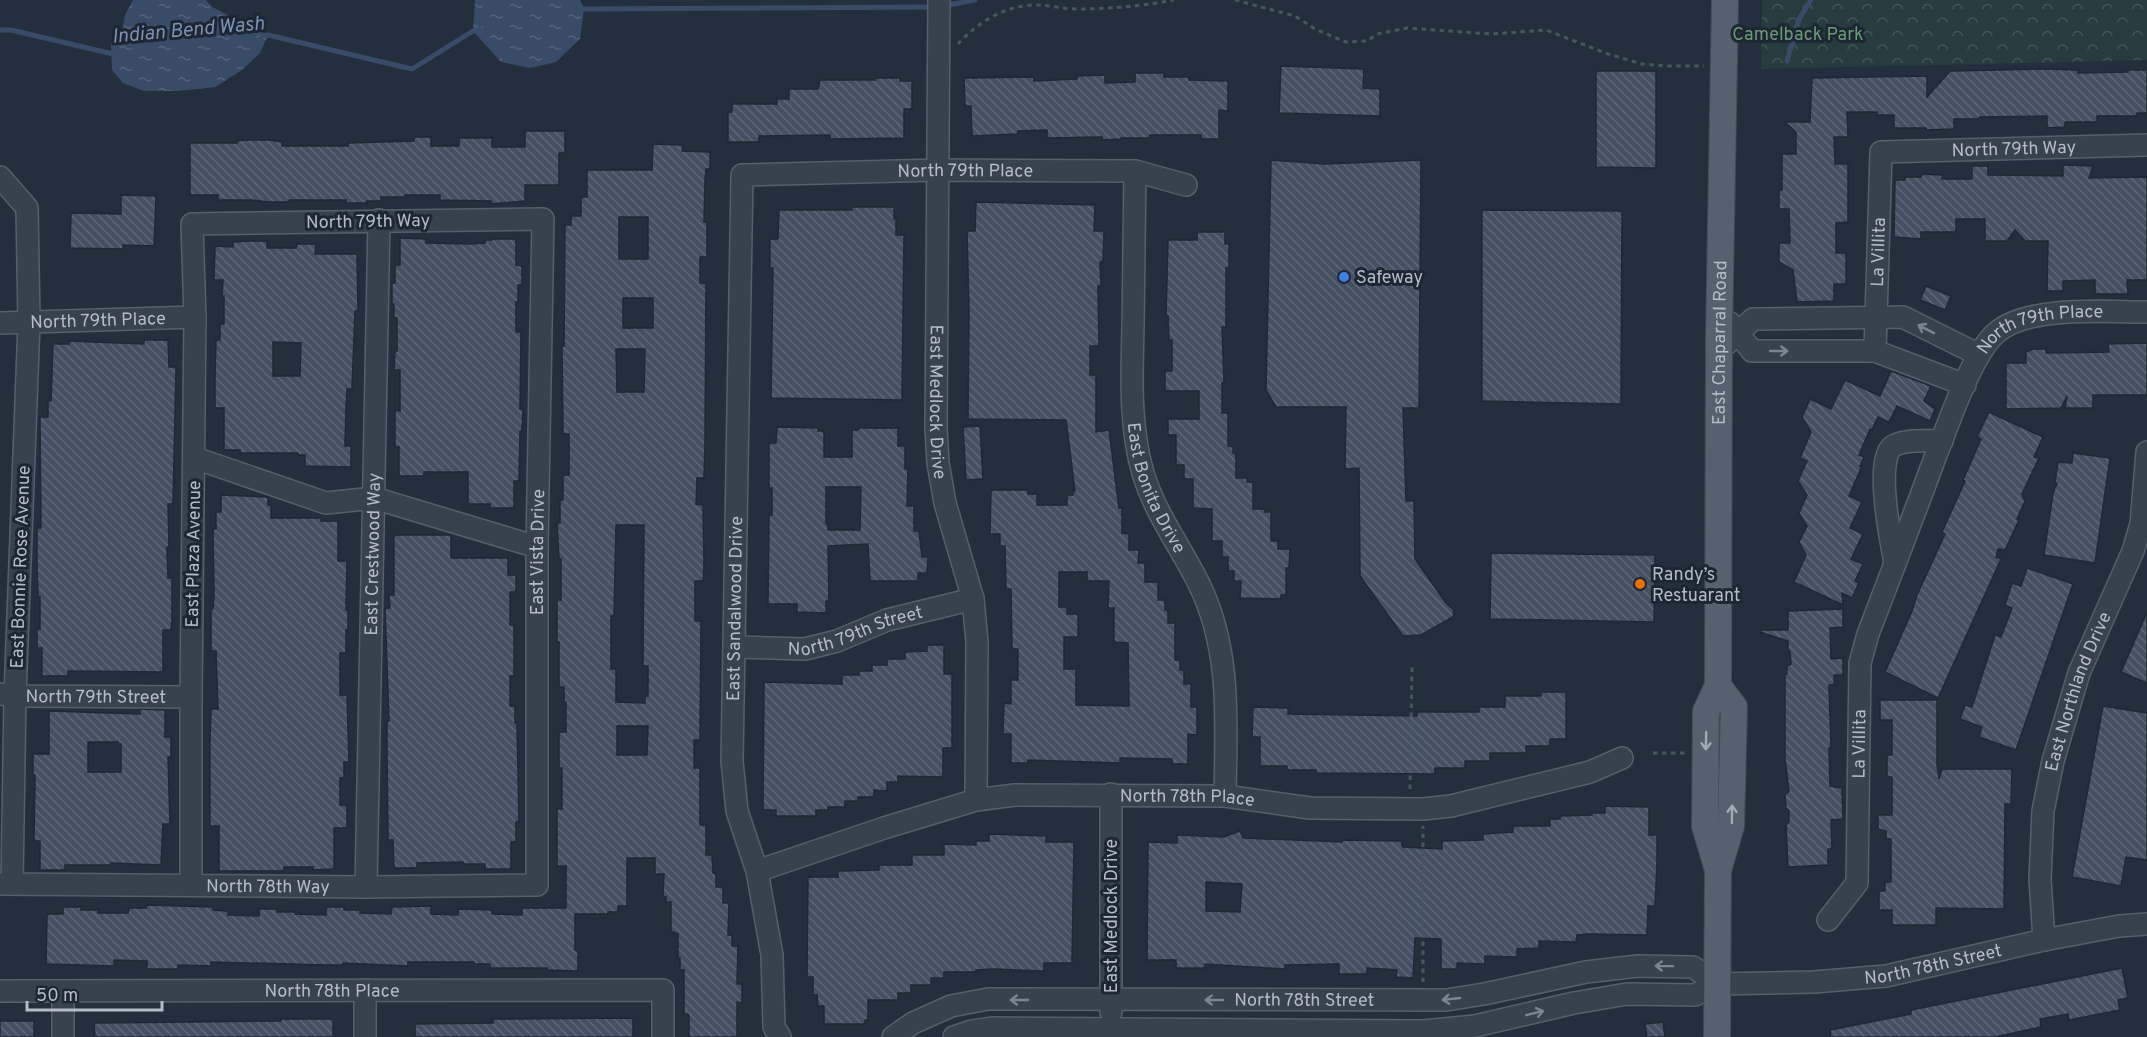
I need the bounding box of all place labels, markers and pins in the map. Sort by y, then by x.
place label: Safeway [1356,267,1423,290]
marker: Safeway [1337,270,1351,284]
place label: Randy’s Restuarant [1652,564,1741,608]
marker: Randy’s Restuarant [1633,577,1647,591]

